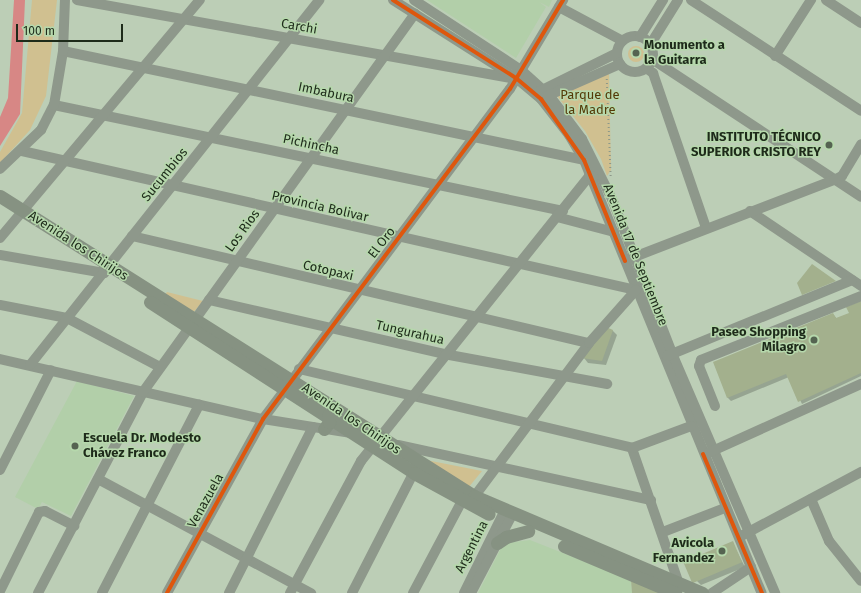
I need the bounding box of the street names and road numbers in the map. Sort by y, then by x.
street label: Carchi [280,16,318,38]
street label: Imbabura [297,79,355,107]
street label: Pichincha [281,131,341,159]
street label: Sucumbios [139,145,191,205]
street label: Avenida 17 de Septiembre [599,182,671,328]
street label: Provincia Bolivar [270,188,370,226]
street label: Los Rios [222,207,264,255]
street label: Avenida los Chirijos [25,208,131,284]
street label: El Oro [365,224,399,262]
street label: Cotopaxi [301,258,355,284]
street label: Tungurahua [374,318,446,348]
street label: Avenida los Chirijos [299,380,403,458]
street label: Venazuela [185,471,227,531]
street label: Argentina [452,518,492,576]

